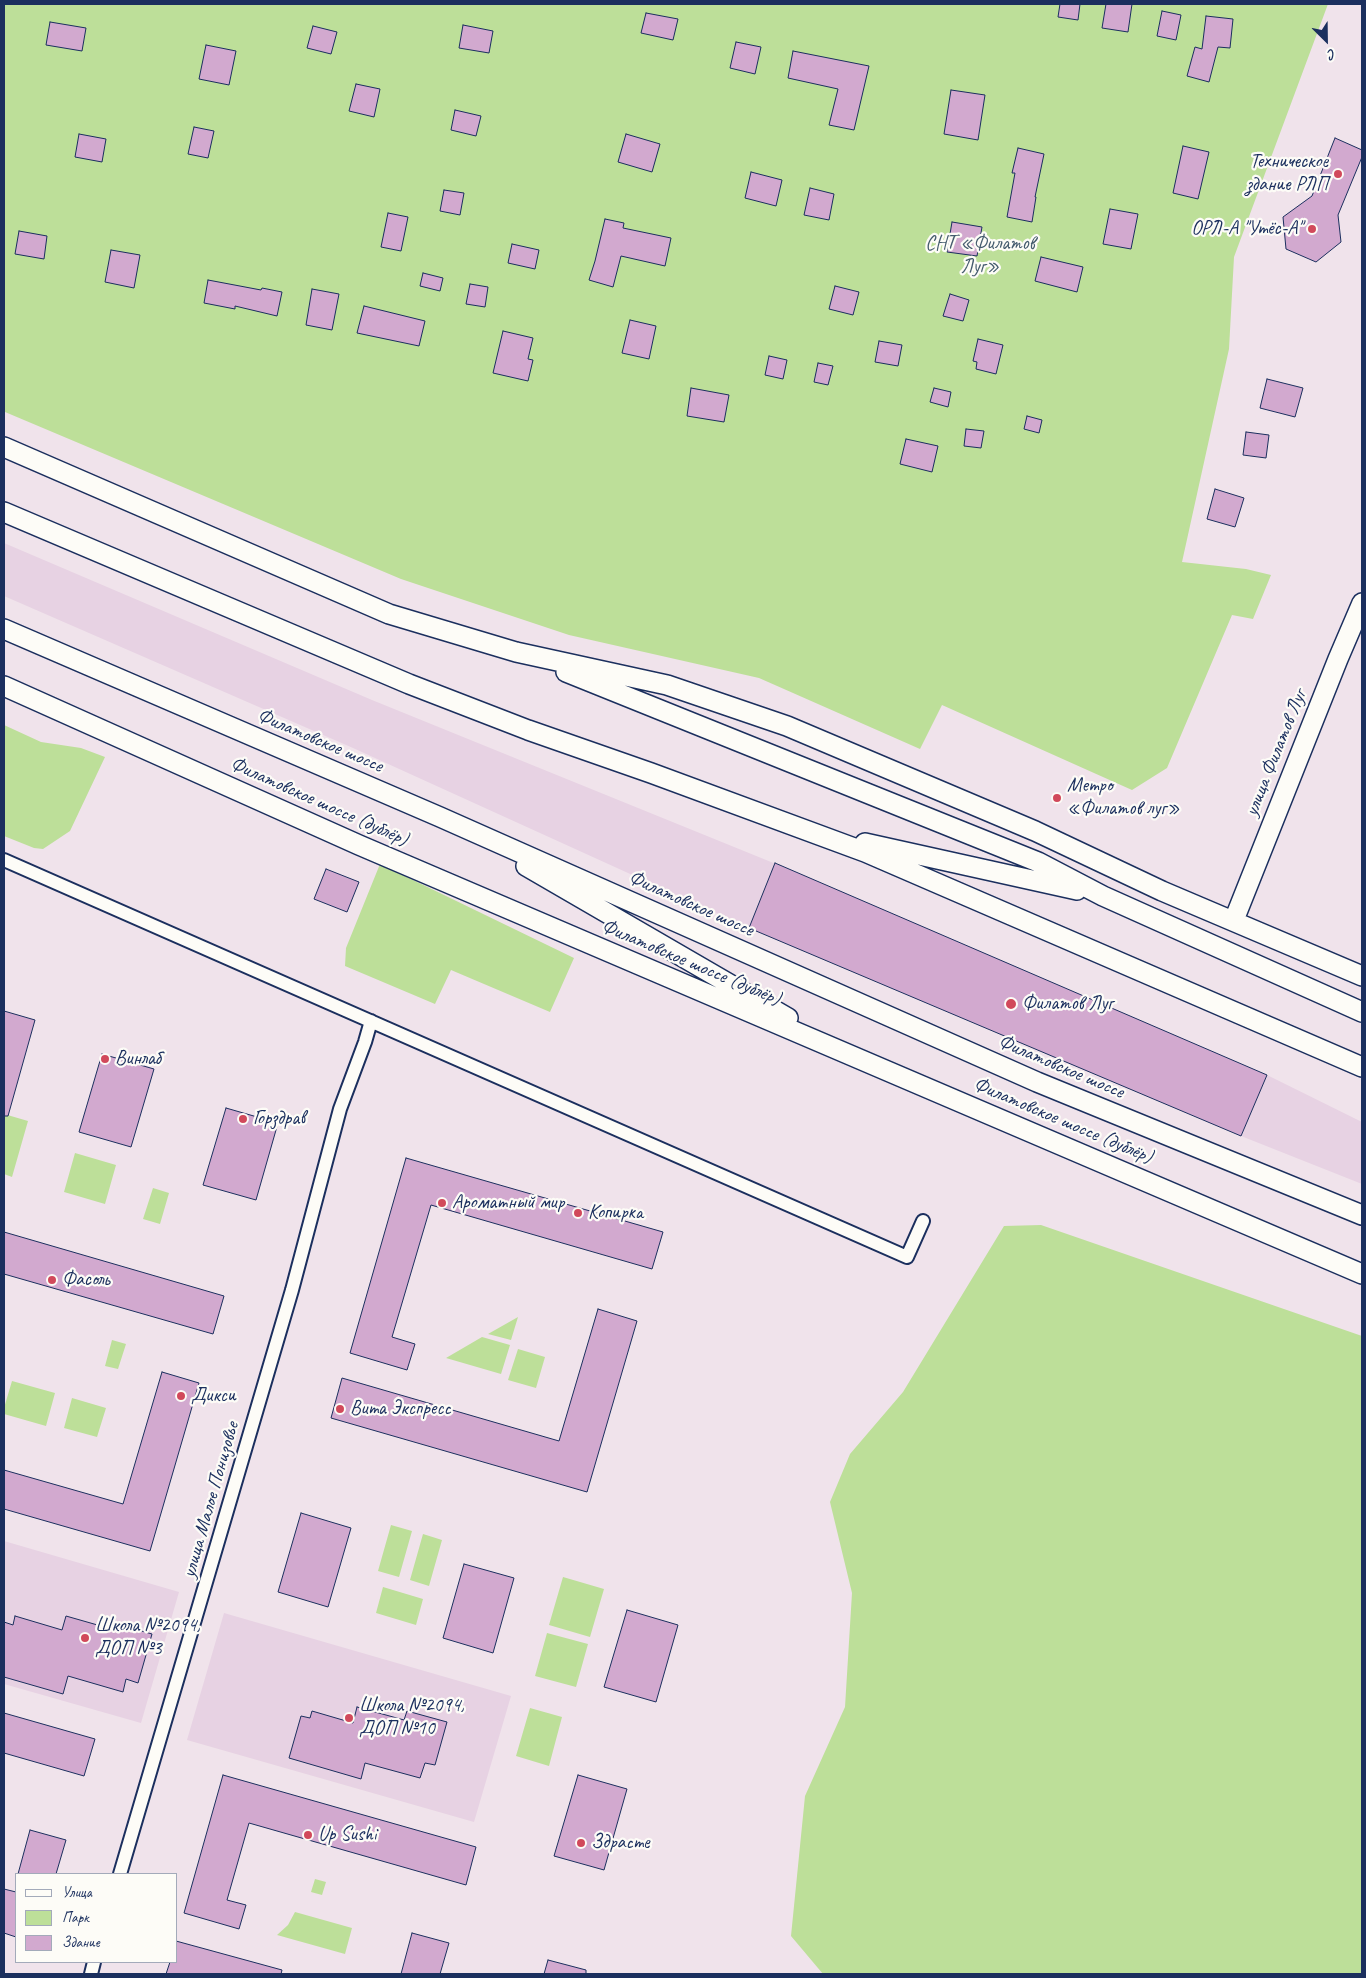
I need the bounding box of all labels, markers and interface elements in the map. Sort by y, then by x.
north arrow [1301,15,1351,65]
text: С [1326,45,1339,63]
place label: Техническое здание РЛП [1246,150,1328,197]
marker: Техническое здание РЛП [1332,168,1344,180]
place label: ОРЛ-А "Утёс-А" [1191,217,1302,241]
marker: ОРЛ-А "Утёс-А" [1306,223,1318,235]
park label: СНТ «Филатов Луг» [925,232,1035,279]
street label: улица Филатов Луг [1240,686,1312,820]
street label: Филатовское шоссе [254,704,386,778]
street label: Филатовское шоссе (дублёр) [226,752,412,852]
place label: Метро «Филатов луг» [1067,774,1180,821]
marker: Метро «Филатов луг» [1051,792,1063,804]
street label: Филатовское шоссе [625,866,757,942]
street label: Филатовское шоссе (дублёр) [598,914,784,1012]
place label: Филатов Луг [1022,992,1113,1016]
marker: Филатов Луг [1004,997,1018,1011]
street label: Филатовское шоссе [995,1030,1127,1104]
place label: Винлаб [115,1047,161,1071]
marker: Винлаб [99,1053,111,1065]
street label: Филатовское шоссе (дублёр) [970,1072,1156,1170]
place label: Горздрав [253,1107,305,1131]
marker: Горздрав [237,1113,249,1125]
place label: Ароматный мир [452,1191,564,1215]
marker: Ароматный мир [436,1197,448,1209]
place label: Копирка [588,1201,643,1225]
marker: Копирка [572,1207,584,1219]
place label: Фасоль [62,1268,110,1292]
marker: Фасоль [46,1274,58,1286]
place label: Дикси [191,1384,236,1408]
marker: Дикси [175,1390,187,1402]
place label: Вита Экспресс [350,1397,451,1421]
marker: Вита Экспресс [334,1403,346,1415]
street label: улица Малое Понизовье [177,1419,245,1581]
place label: Школа №2094, ДОП №3 [95,1614,200,1661]
marker: Школа №2094, ДОП №3 [79,1632,91,1644]
place label: Школа №2094, ДОП №10 [359,1694,464,1741]
marker: Школа №2094, ДОП №10 [343,1712,355,1724]
place label: Up Sushi [318,1823,377,1847]
marker: Up Sushi [302,1829,314,1841]
place label: Здрасте [591,1831,649,1855]
marker: Здрасте [575,1837,587,1849]
legend [15,1873,178,1963]
text: Улица [62,1883,92,1902]
text: Парк [62,1908,89,1927]
text: Здание [62,1933,100,1952]

